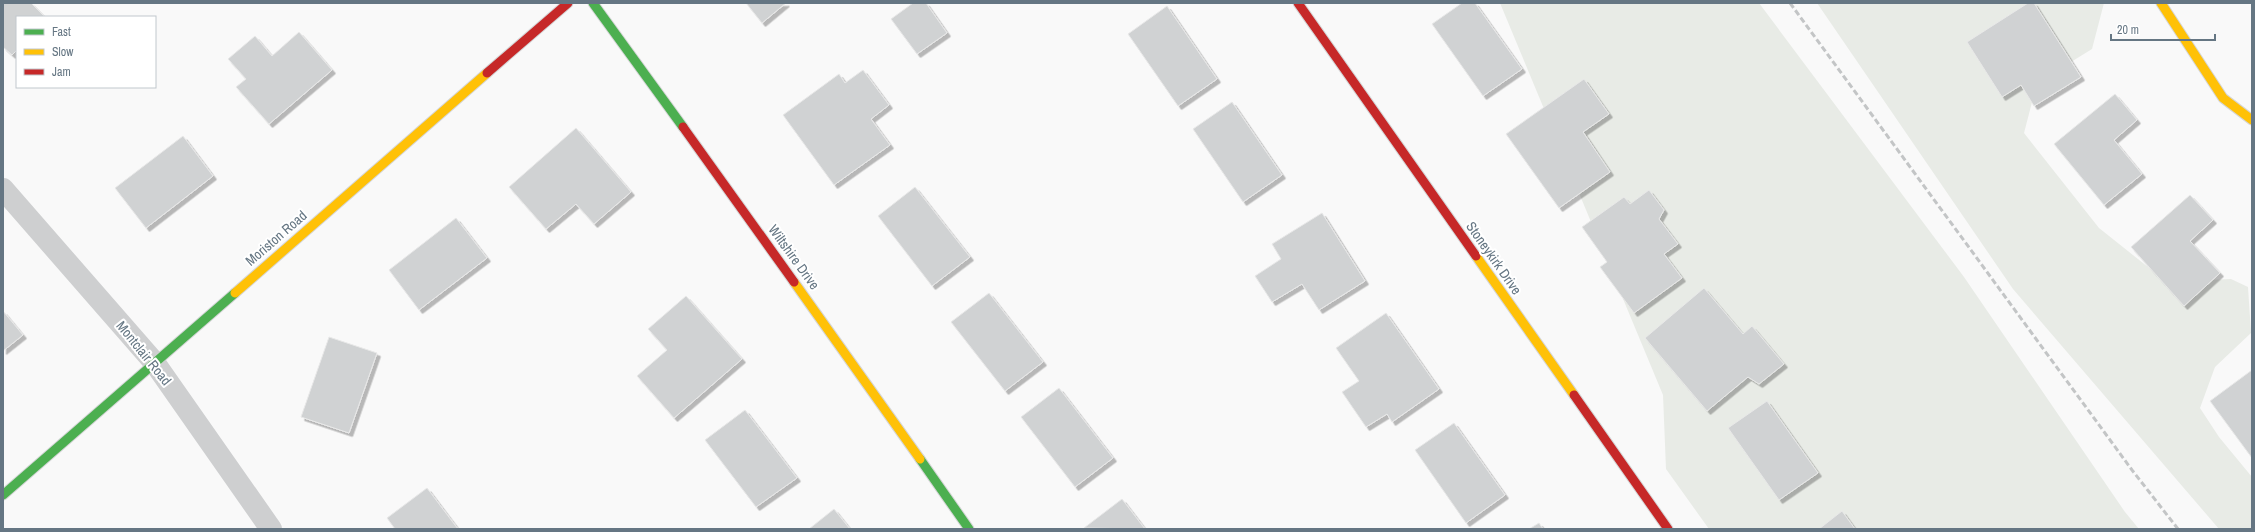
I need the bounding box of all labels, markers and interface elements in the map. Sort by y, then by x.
legend [16,16,156,88]
scale bar [2111,16,2215,42]
text: 20 m [2117,22,2139,38]
text: Fast [52,24,71,40]
text: Slow [52,44,74,60]
text: Jam [52,64,71,80]
street label: Moriston Road [242,207,310,269]
street label: Stoneykirk Drive [1462,218,1526,298]
street label: Wiltshire Drive [764,221,824,293]
street label: Montclair Road [113,317,175,389]

